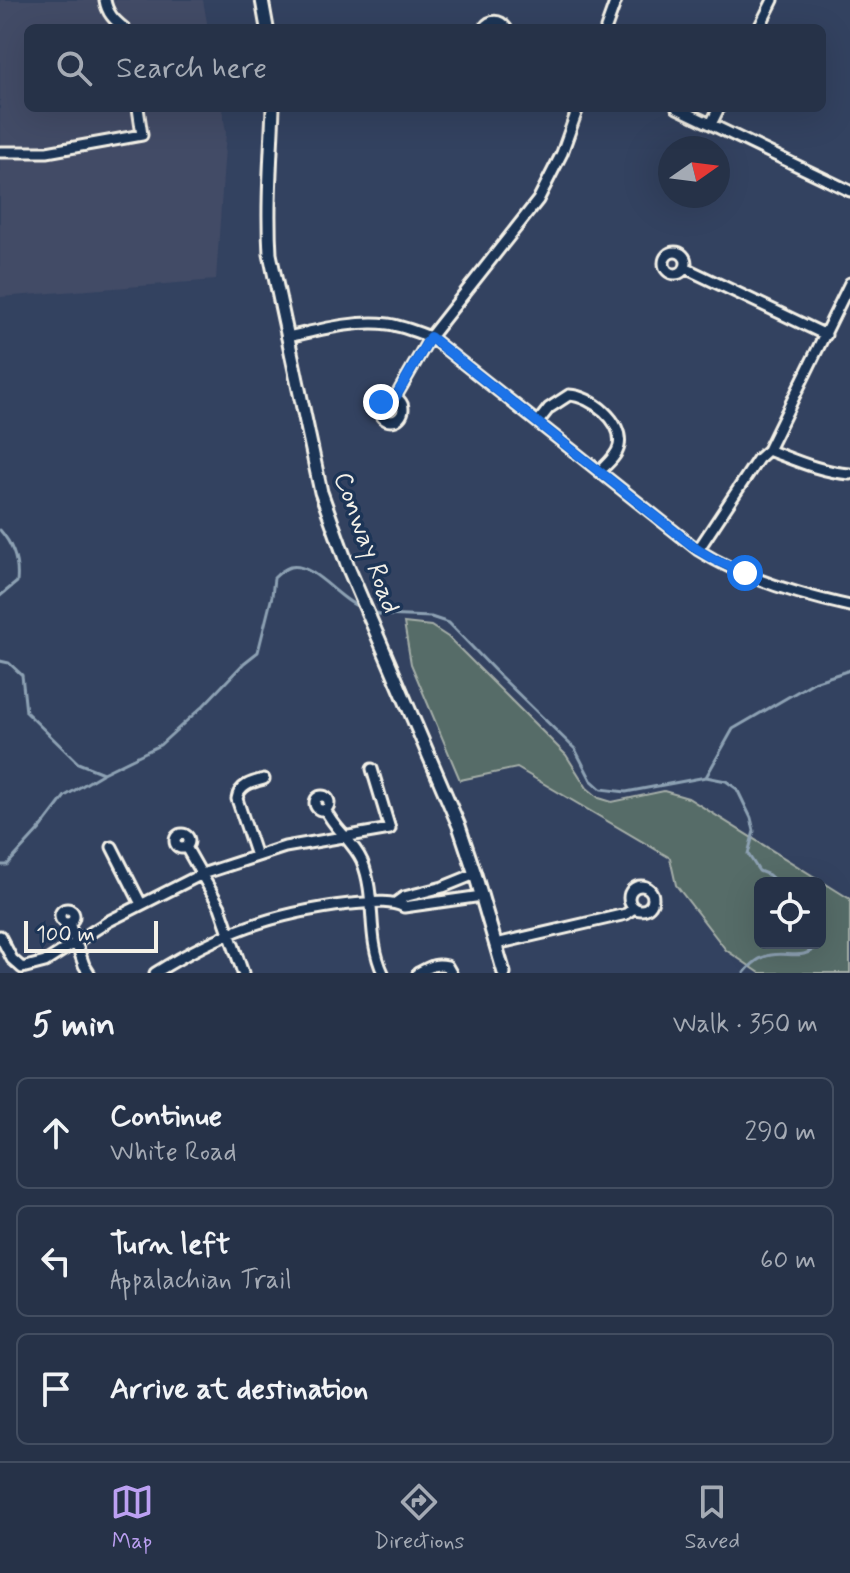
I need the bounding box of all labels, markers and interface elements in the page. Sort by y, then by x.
search box [24,24,826,112]
icon: search [52,46,96,90]
text: Search here [116,49,267,88]
north arrow [658,136,730,208]
route end [363,384,399,420]
street label: Conway Road [325,468,407,618]
route start [727,555,763,591]
map controls [754,877,826,949]
button: locate [754,877,826,949]
scale bar [24,917,158,953]
text: 100 m [36,921,95,949]
text: 5 min [32,1003,115,1048]
text: Walk · 350 m [673,1008,818,1042]
text: Continue [110,1097,222,1136]
icon: ahead [34,1111,78,1155]
text: 290 m [744,1116,816,1150]
text: White Road [110,1136,236,1170]
text: Turn left [110,1225,230,1264]
icon: left [34,1239,78,1283]
text: 60 m [760,1244,816,1278]
text: Appalachian Trail [110,1264,292,1298]
icon: arrive [34,1367,78,1411]
text: Arrive at destination [110,1370,368,1409]
tab: Map [110,1480,154,1556]
tab: Directions [374,1480,464,1556]
tab: Saved [684,1480,740,1556]

